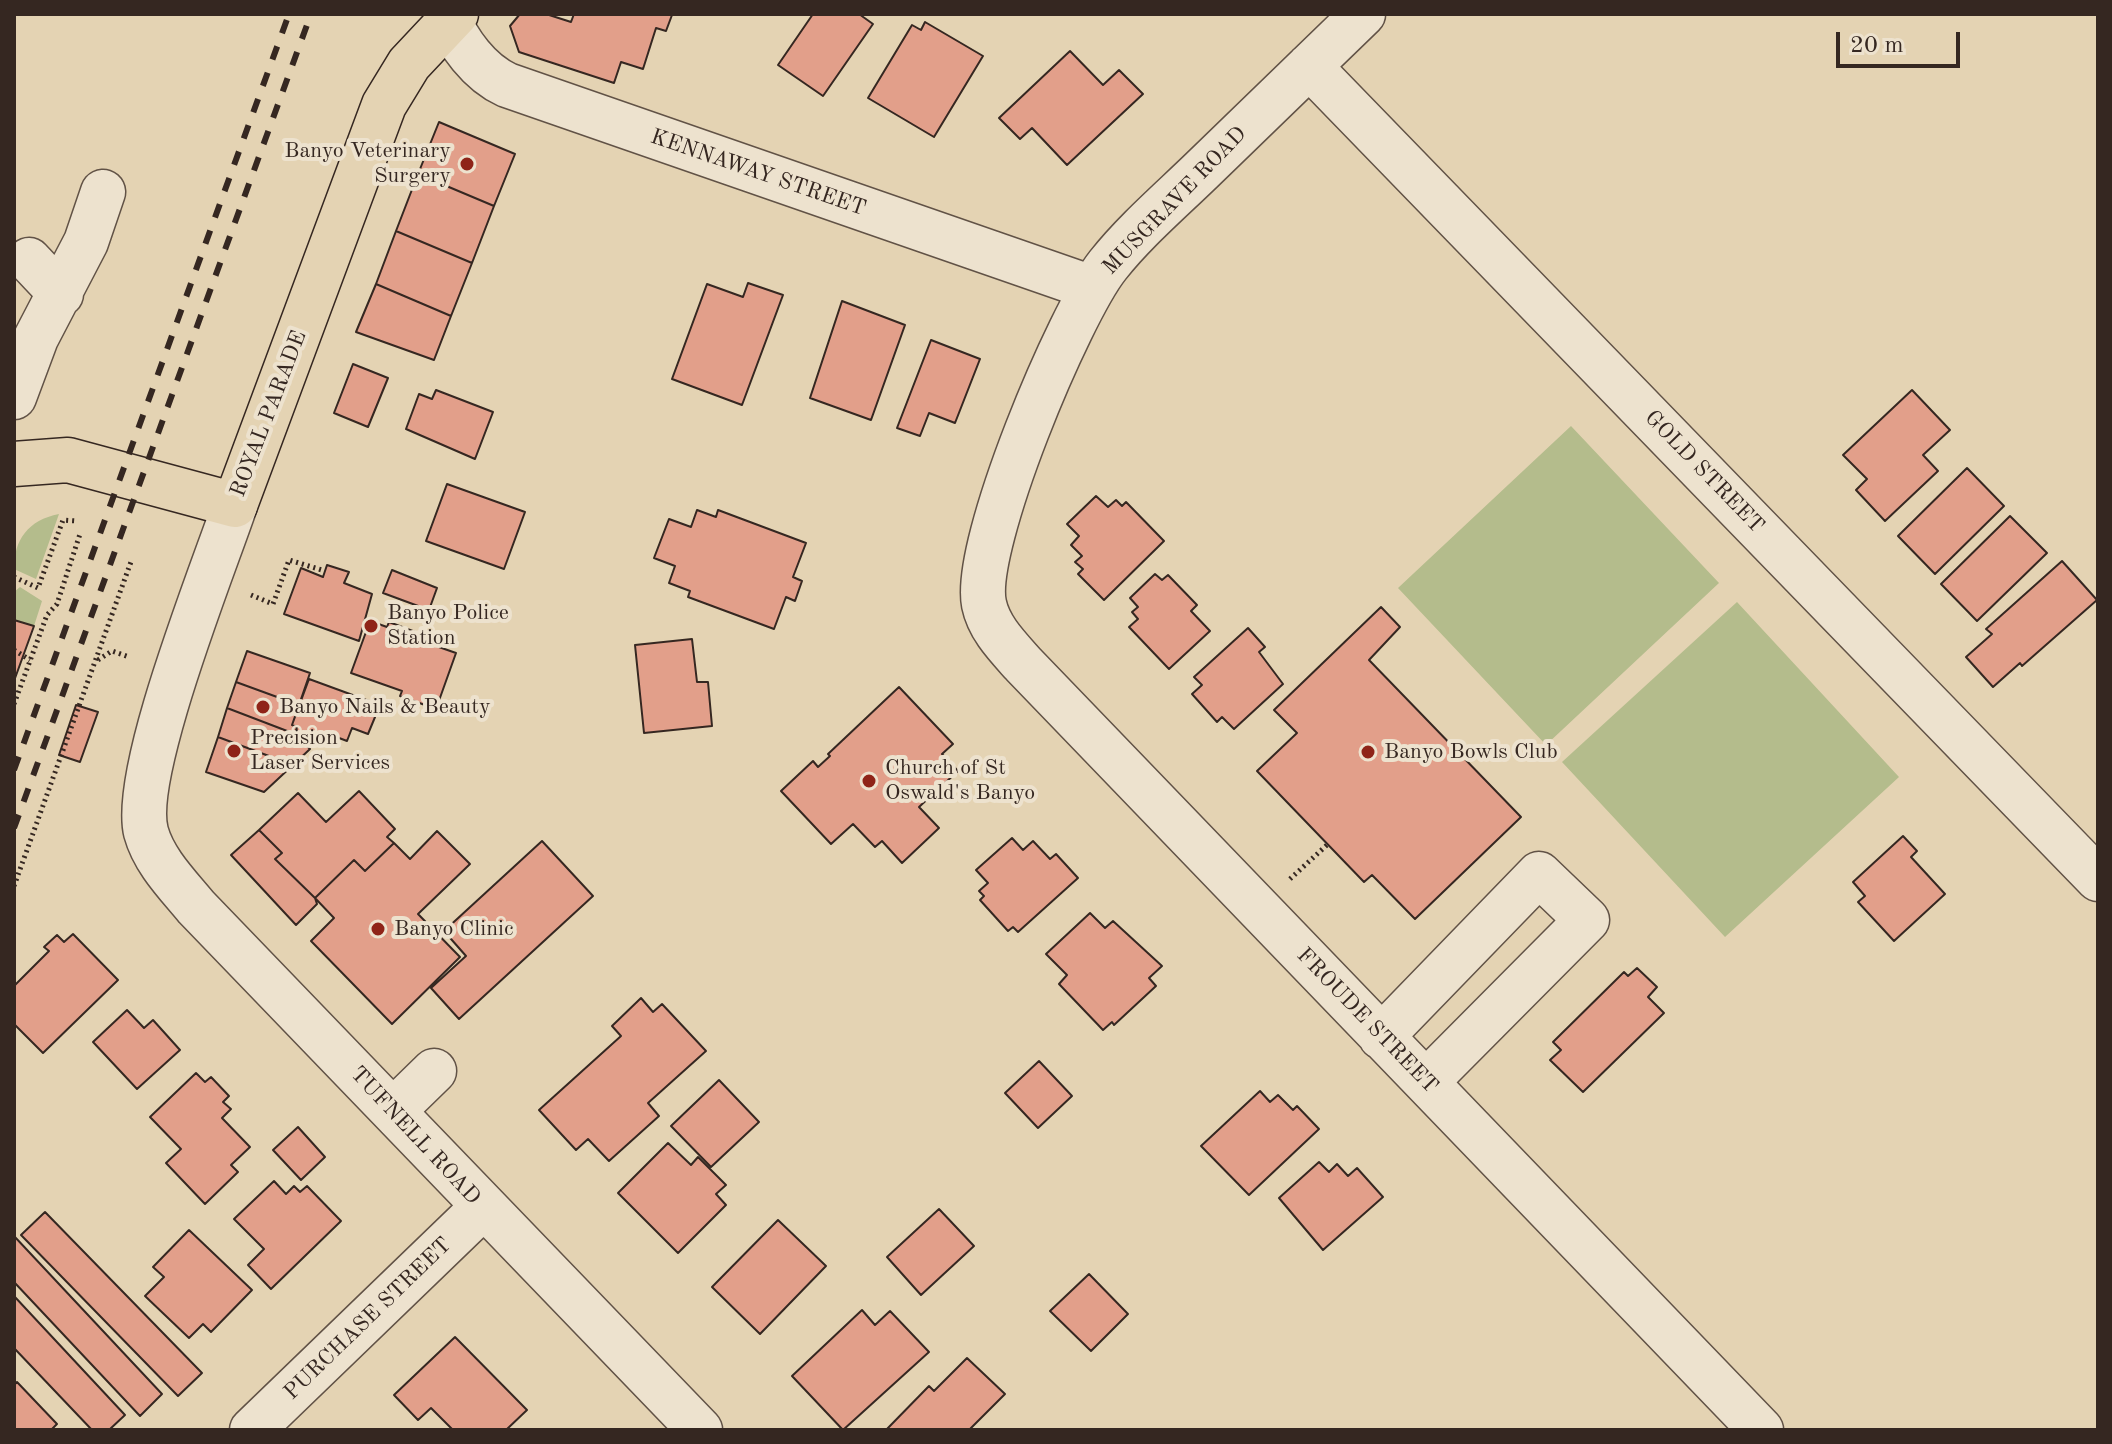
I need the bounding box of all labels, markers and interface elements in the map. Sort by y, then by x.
scale bar [1840,16,1964,66]
text: 20 m [1850,34,1904,58]
street label: MUSGRAVE ROAD [1097,121,1253,281]
street label: KENNAWAY STREET [647,124,869,222]
place label: Banyo Veterinary Surgery [284,138,451,190]
marker: Banyo Veterinary Surgery [458,155,476,173]
street label: ROYAL PARADE [225,327,313,501]
street label: GOLD STREET [1639,405,1769,539]
place label: Banyo Police Station [387,600,509,652]
marker: Banyo Police Station [362,617,380,635]
place label: Banyo Nails & Beauty [279,694,491,720]
marker: Banyo Nails & Beauty [254,698,272,716]
place label: Precision Laser Services [250,725,390,776]
place label: Banyo Bowls Club [1384,739,1558,765]
marker: Precision Laser Services [225,742,243,760]
marker: Banyo Bowls Club [1359,743,1377,761]
place label: Church of St Oswald's Banyo [885,755,1035,806]
marker: Church of St Oswald's Banyo [860,772,878,790]
place label: Banyo Clinic [394,916,514,942]
marker: Banyo Clinic [369,920,387,938]
street label: FROUDE STREET [1291,943,1443,1099]
street label: TUFNELL ROAD [344,1061,486,1211]
street label: PURCHASE STREET [279,1232,457,1406]

